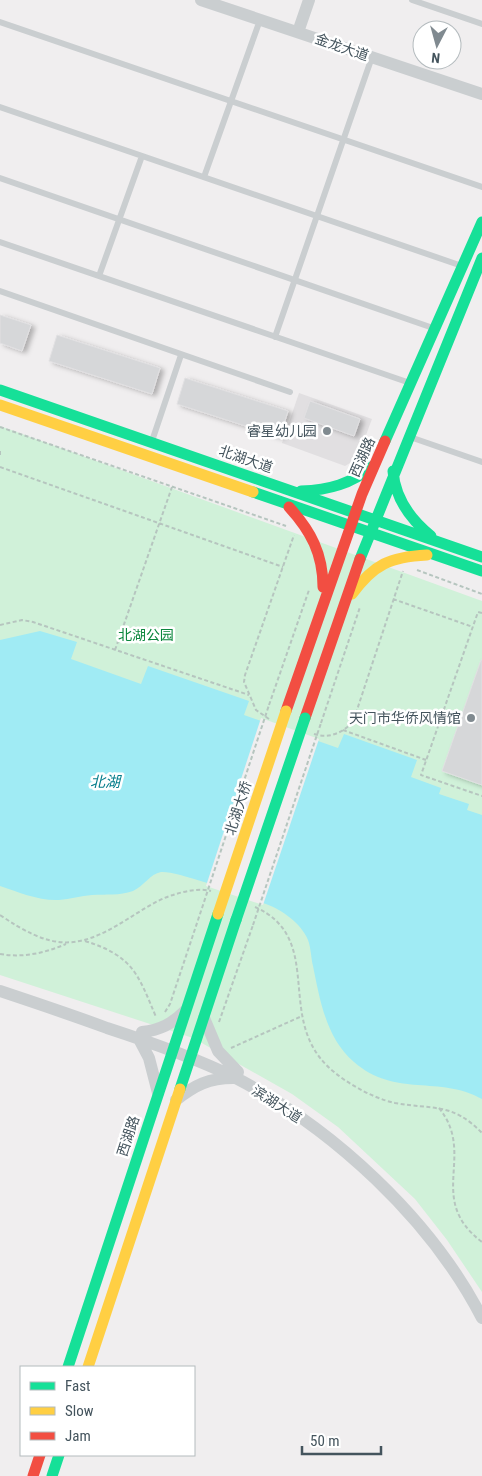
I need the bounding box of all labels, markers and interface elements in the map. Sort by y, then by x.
north arrow [412,20,462,70]
street label: 金龙大道 [313,30,371,64]
text: N [431,50,441,66]
place label: 睿星幼儿园 [247,423,317,439]
marker: 睿星幼儿园 [321,425,333,437]
street label: 西湖路 [346,435,378,479]
street label: 北湖大道 [217,442,275,476]
park label: 北湖公园 [118,627,174,643]
place label: 天门市华侨风情馆 [349,710,461,726]
marker: 天门市华侨风情馆 [465,712,477,724]
water label: 北湖 [90,773,122,791]
street label: 北湖大桥 [222,779,254,837]
street label: 滨湖大道 [249,1082,305,1126]
street label: 西湖路 [114,1114,142,1158]
legend [20,1366,195,1456]
text: Fast [65,1377,90,1395]
text: Slow [65,1402,94,1420]
scale bar [302,1424,381,1456]
text: Jam [65,1427,91,1445]
text: 50 m [310,1432,340,1450]

